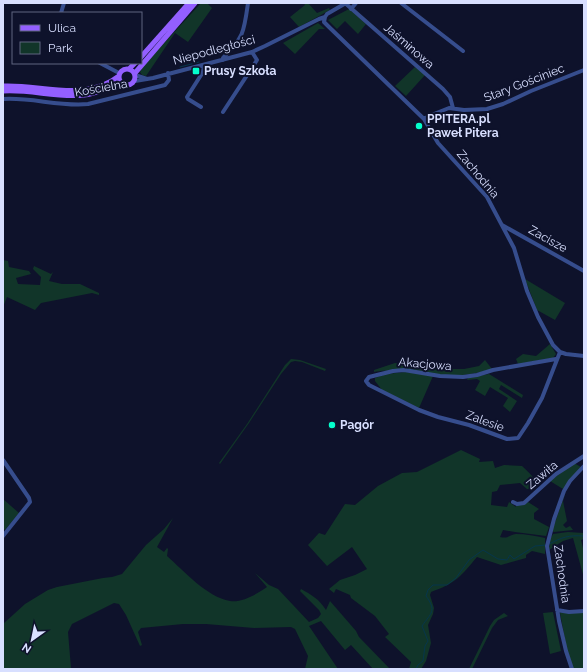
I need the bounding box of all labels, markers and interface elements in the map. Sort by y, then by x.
legend [12,12,142,64]
street label: Jaśminowa [381,20,437,72]
text: Ulica [48,21,76,35]
street label: Niepodległości [171,32,257,68]
text: Park [48,41,73,55]
street label: Stary Gościniec [482,61,567,105]
place label: Prusy Szkoła [204,64,276,78]
marker: Prusy Szkoła [191,66,201,76]
street label: Kościelna [74,76,128,100]
place label: PPITERA.pl Paweł Pitera [427,112,499,140]
marker: PPITERA.pl Paweł Pitera [414,121,424,131]
street label: Zachodnia [454,147,502,201]
street label: Zacisze [526,223,570,255]
street label: Akacjowa [398,355,452,373]
street label: Zalesie [464,408,506,434]
place label: Pagór [340,418,374,432]
marker: Pagór [327,420,337,430]
street label: Zawiła [524,458,560,492]
street label: Zachodnia [551,544,573,604]
north arrow [12,620,52,660]
text: N [20,640,34,656]

